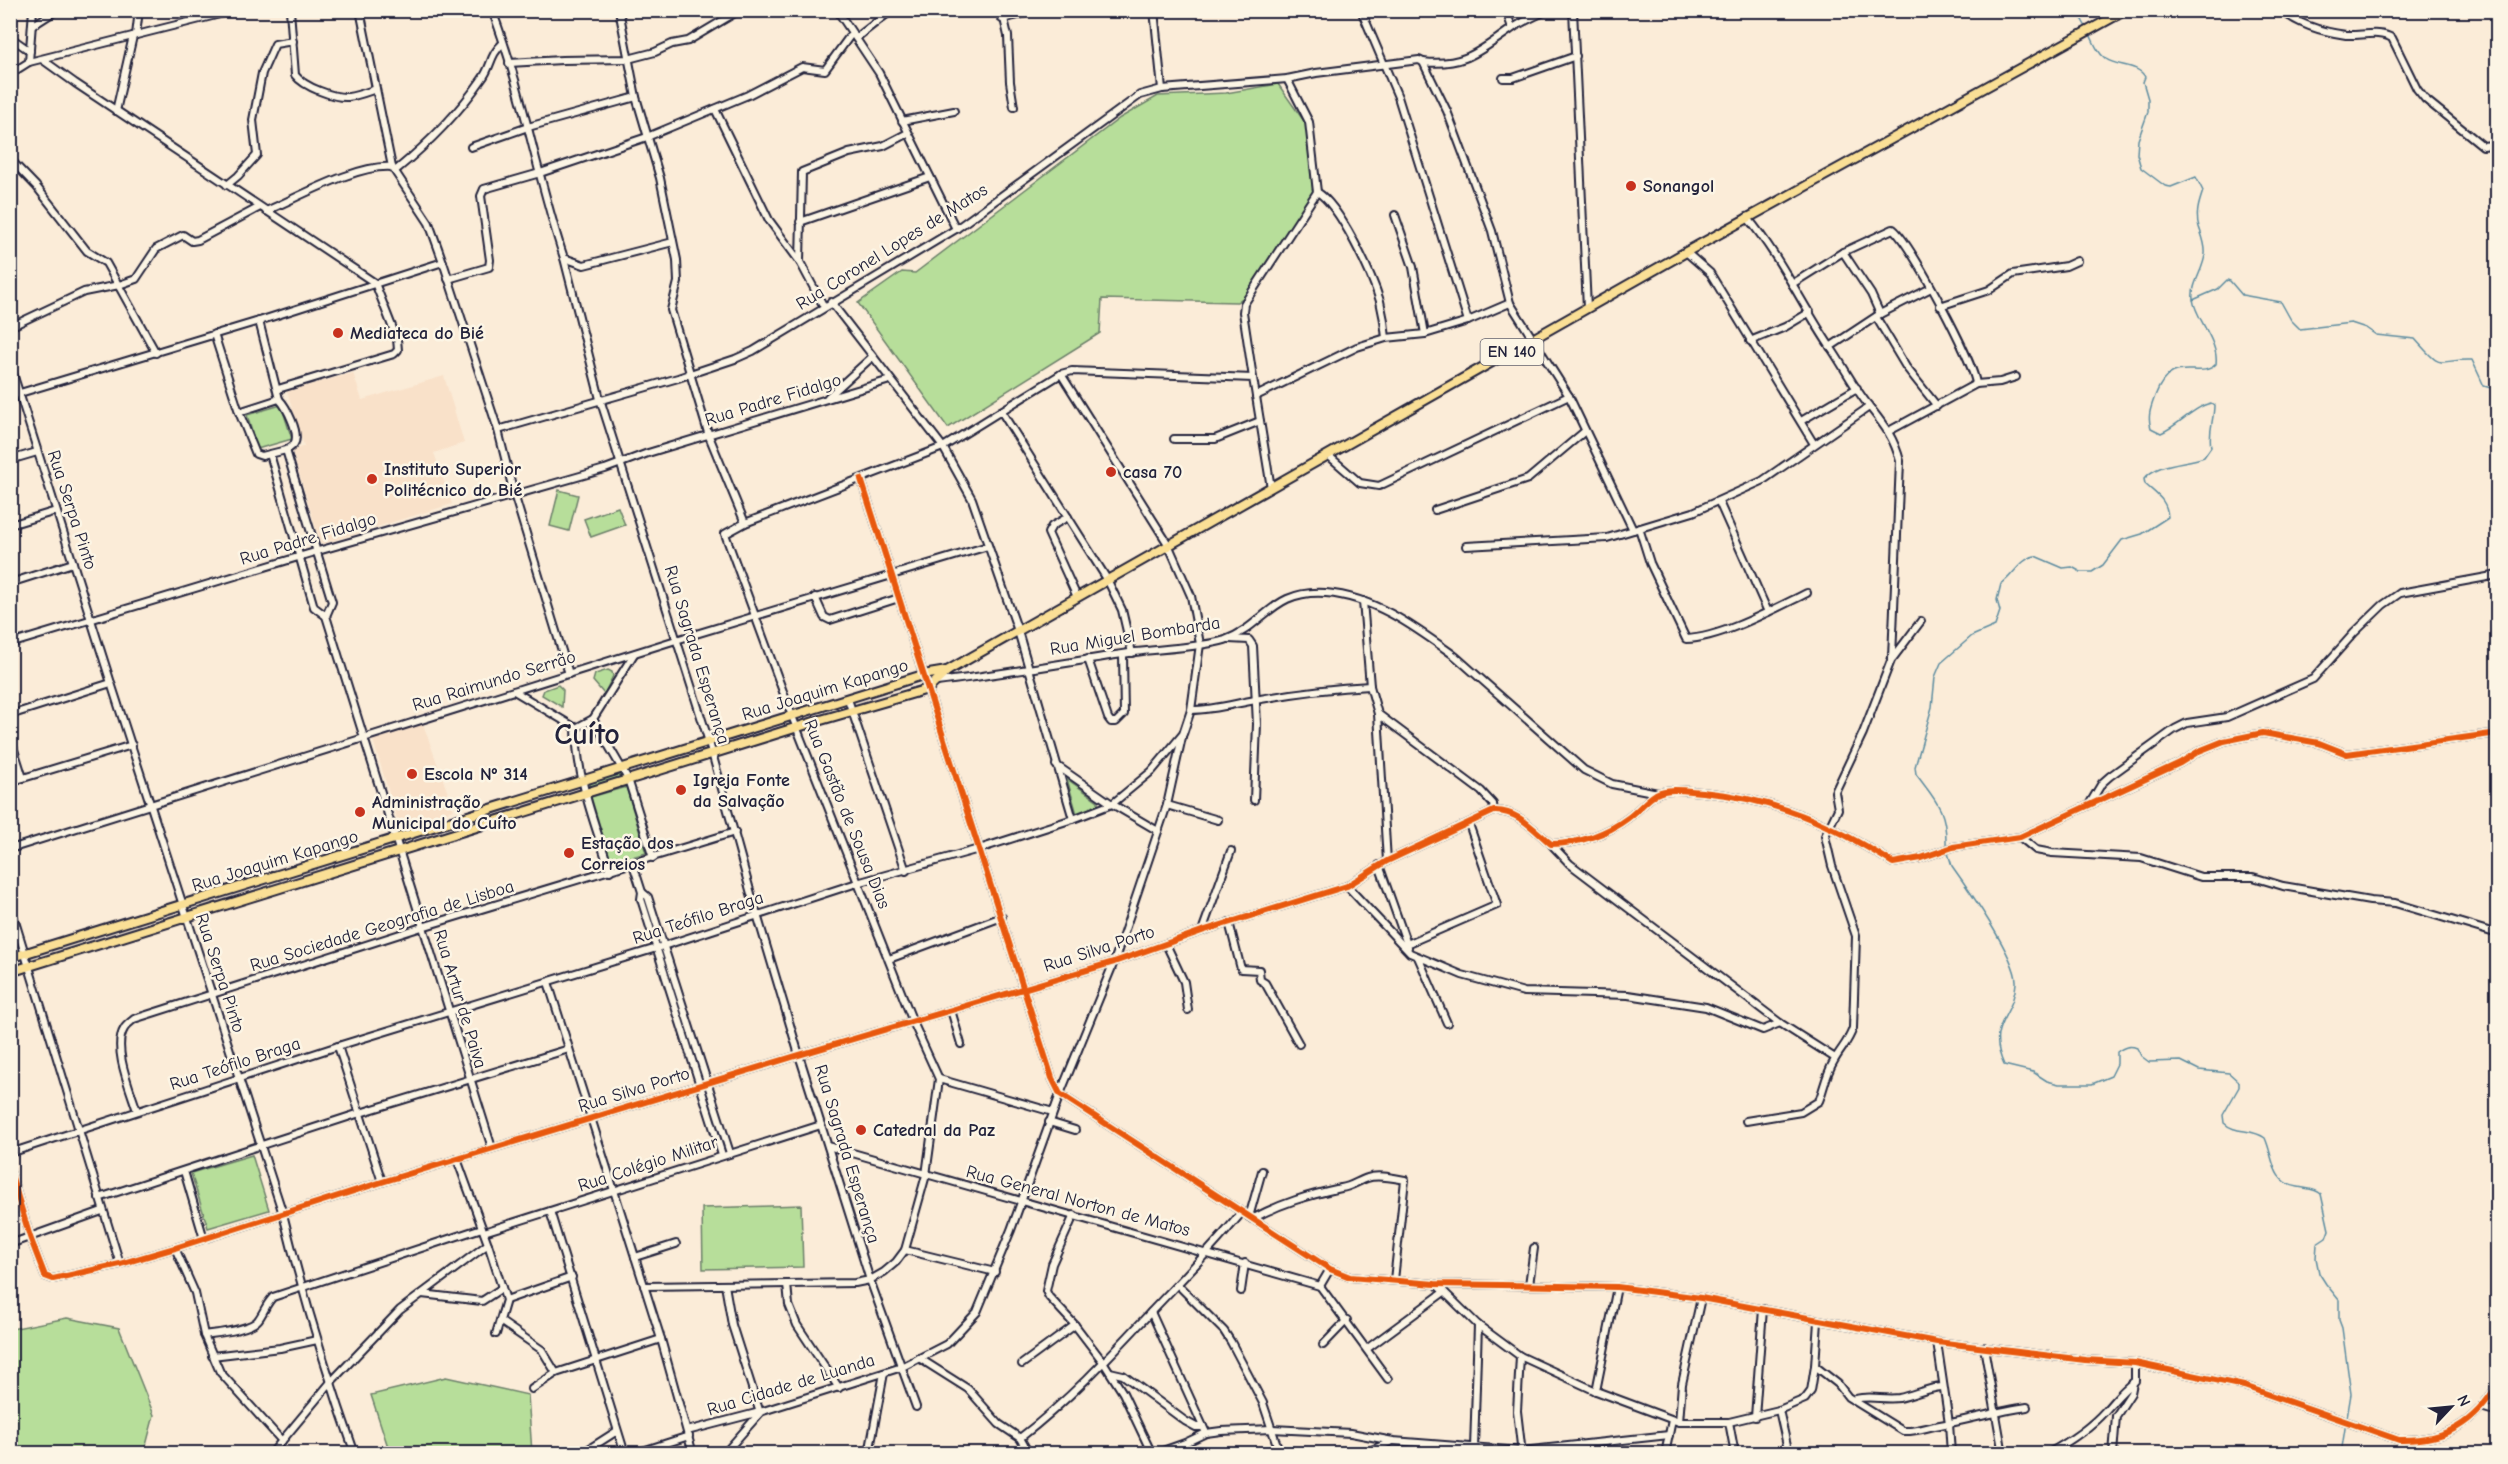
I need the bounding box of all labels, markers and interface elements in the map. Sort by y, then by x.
place label: Sonangol [1643,176,1714,197]
street label: Rua Coronel Lopes de Matos [792,179,992,315]
marker: Sonangol [1624,179,1638,193]
place label: Mediateca do Bié [350,323,484,344]
marker: Mediateca do Bié [331,326,345,340]
road number: EN 140 [1480,339,1544,365]
street label: Rua Padre Fidalgo [702,369,844,431]
street label: Rua Serpa Pinto [43,448,101,572]
place label: Instituto Superior Politécnico do Bié [384,459,522,501]
place label: casa 70 [1123,462,1182,483]
marker: casa 70 [1104,465,1118,479]
marker: Instituto Superior Politécnico do Bié [365,472,379,486]
street label: Rua Padre Fidalgo [237,508,379,570]
street label: Rua Sagrada Esperança [660,563,734,747]
street label: Rua Miguel Bombarda [1048,612,1222,660]
street label: Rua Raimundo Serrão [410,646,578,716]
street label: Rua Joaquim Kapango [739,655,911,725]
street label: Rua Gastão de Sousa Dias [799,716,895,912]
district label: Cuíto [554,717,620,752]
place label: Escola Nº 314 [424,764,528,785]
marker: Escola Nº 314 [405,767,419,781]
place label: Igreja Fonte da Salvação [693,770,790,812]
marker: Igreja Fonte da Salvação [674,783,688,797]
place label: Administração Municipal do Cuíto [372,792,516,834]
marker: Administração Municipal do Cuíto [353,805,367,819]
street label: Rua Joaquim Kapango [189,826,361,896]
place label: Estação dos Correios [581,833,674,875]
marker: Estação dos Correios [562,846,576,860]
street label: Rua Sociedade Geografia de Lisboa [247,876,517,976]
street label: Rua Teófilo Braga [630,887,766,949]
street label: Rua Serpa Pinto [191,911,249,1035]
street label: Rua Silva Porto [1041,921,1157,977]
street label: Rua Artur de Paiva [429,927,491,1071]
street label: Rua Teófilo Braga [167,1033,303,1095]
street label: Rua Sagrada Esperança [810,1062,884,1246]
street label: Rua Silva Porto [576,1063,692,1117]
place label: Catedral da Paz [873,1120,995,1141]
marker: Catedral da Paz [854,1123,868,1137]
street label: Rua Colégio Militar [575,1131,722,1197]
street label: Rua General Norton de Matos [964,1161,1192,1241]
street label: Rua Cidade de Luanda [705,1349,877,1421]
north arrow [2421,1377,2481,1437]
text: N [2453,1392,2474,1409]

